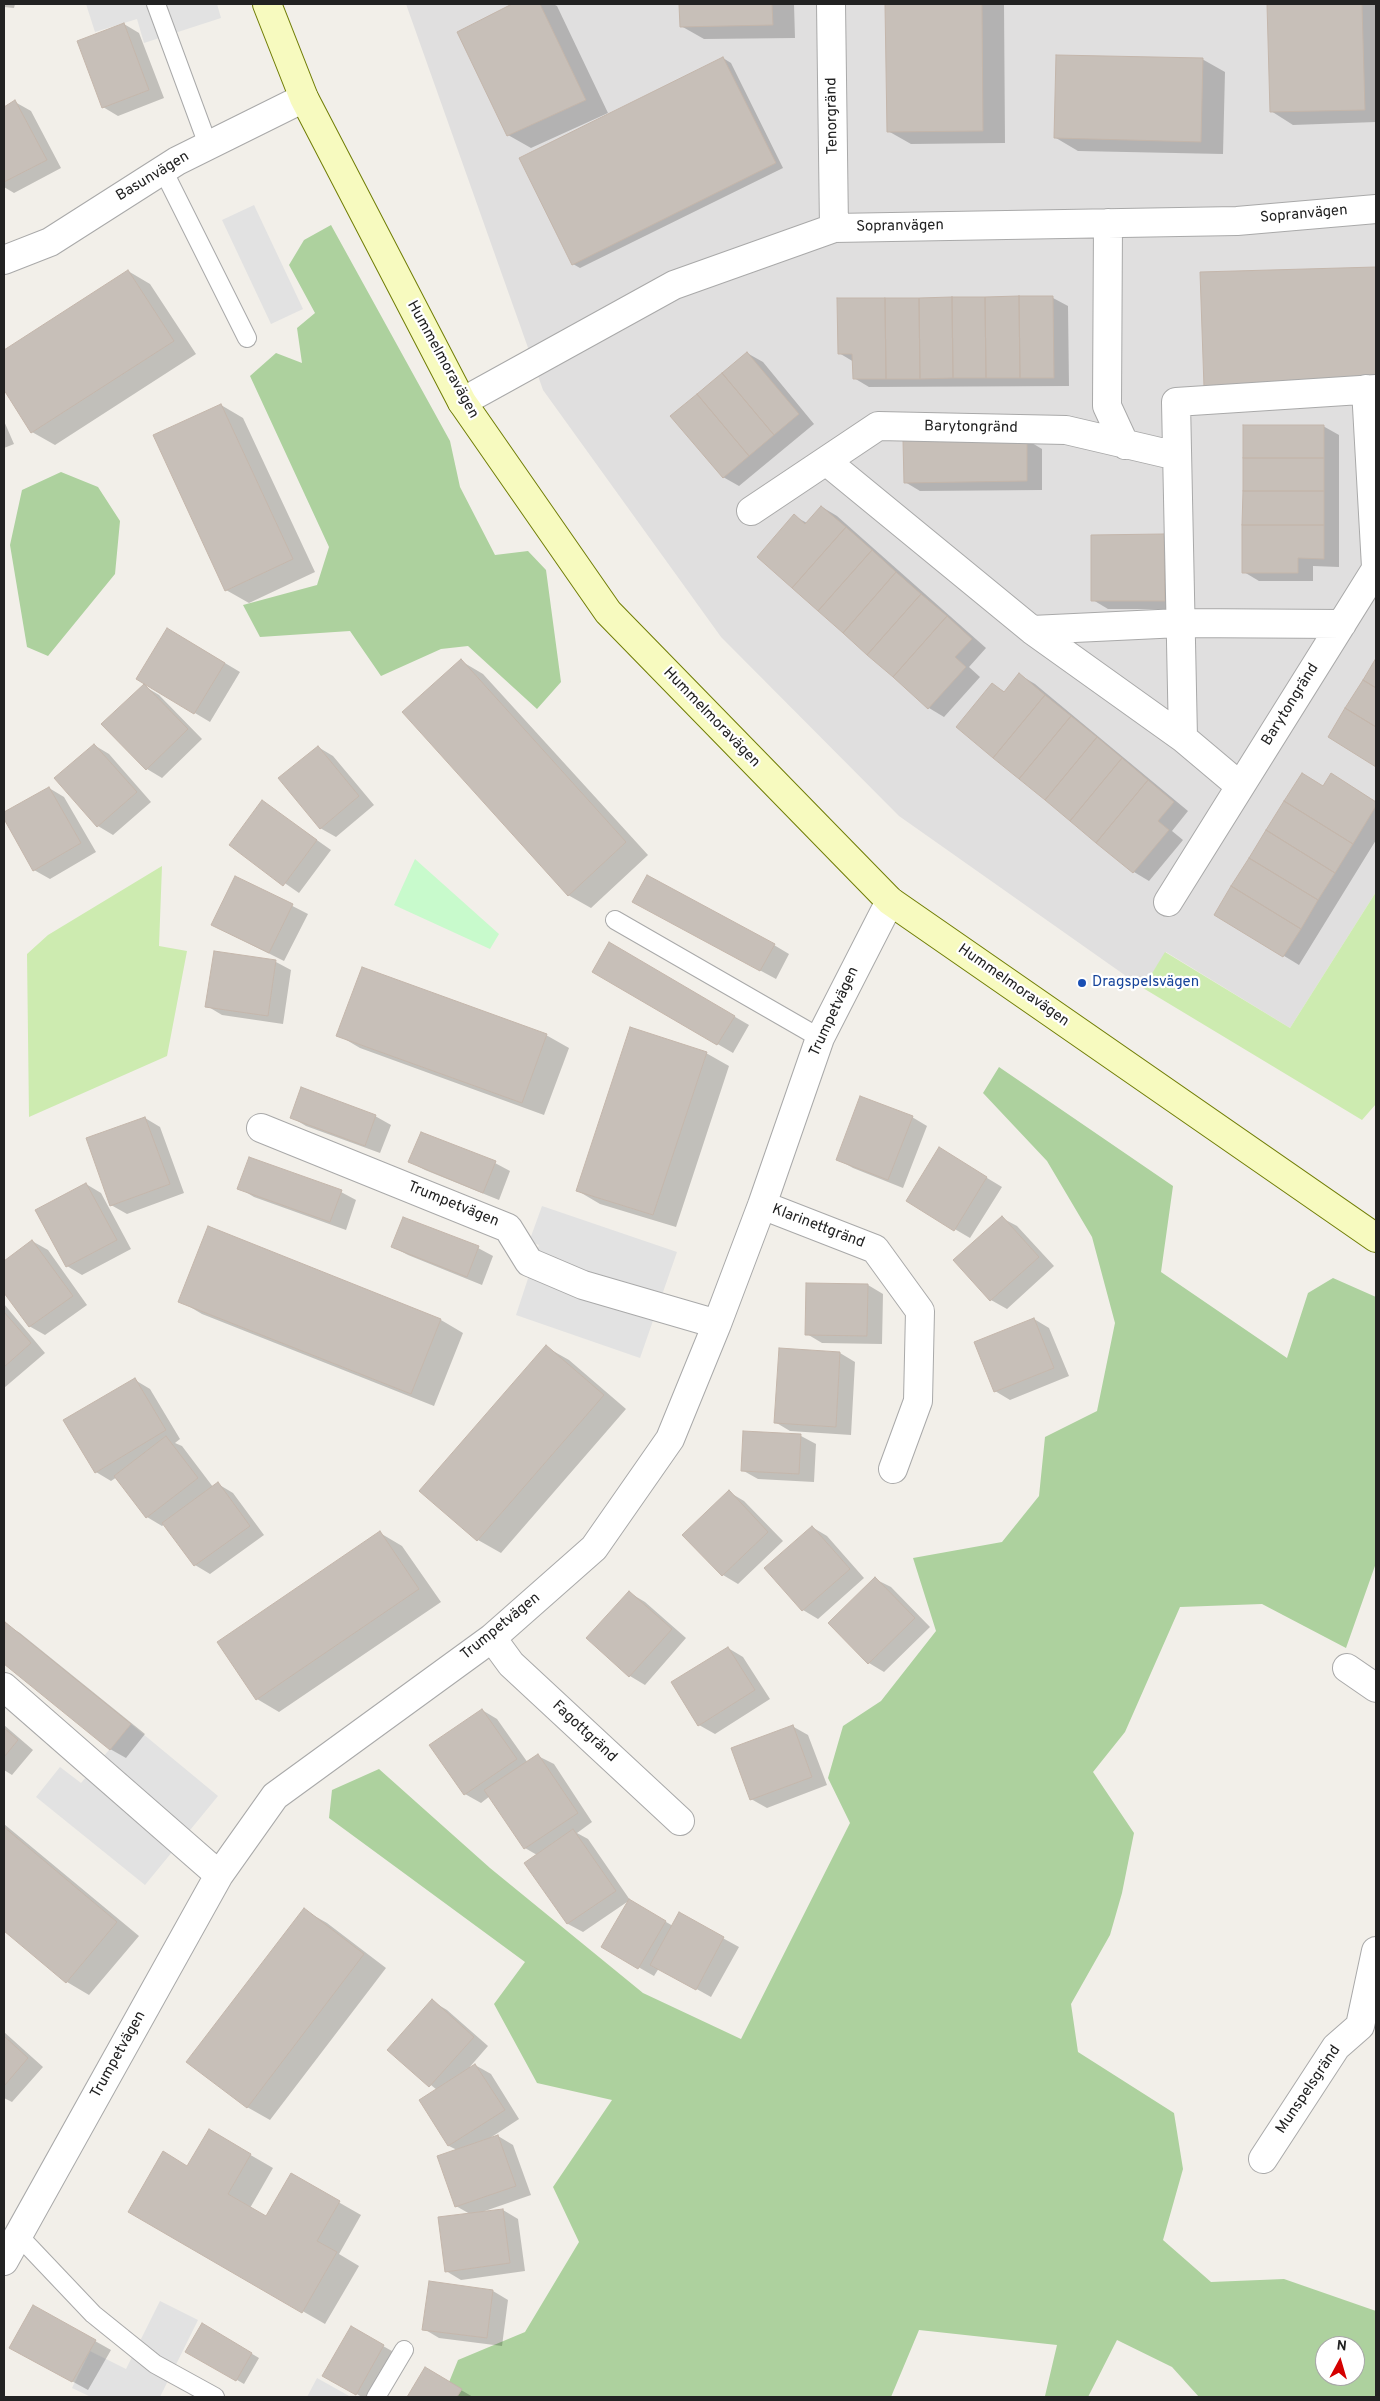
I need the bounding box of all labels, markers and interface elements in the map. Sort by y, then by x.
street label: Tenorgränd [823,77,843,155]
street label: Basunvägen [113,148,193,206]
street label: Sopranvägen [1260,202,1348,228]
street label: Sopranvägen [856,217,944,237]
street label: Hummelmoravägen [402,298,482,422]
street label: Barytongränd [924,418,1018,438]
street label: Barytongränd [1259,661,1323,749]
street label: Hummelmoravägen [659,664,763,772]
street label: Hummelmoravägen [954,941,1072,1031]
street label: Trumpetvägen [806,964,864,1060]
place label: Dragspelsvägen [1092,974,1199,992]
marker: Dragspelsvägen [1076,977,1088,989]
street label: Trumpetvägen [405,1179,501,1231]
street label: Klarinettgränd [769,1201,867,1253]
street label: Trumpetvägen [458,1590,544,1664]
street label: Fagottgränd [548,1697,620,1767]
street label: Trumpetvägen [88,2008,150,2102]
street label: Munspelsgränd [1273,2042,1345,2138]
north arrow [1315,2336,1365,2386]
text: N [1336,2338,1347,2356]

